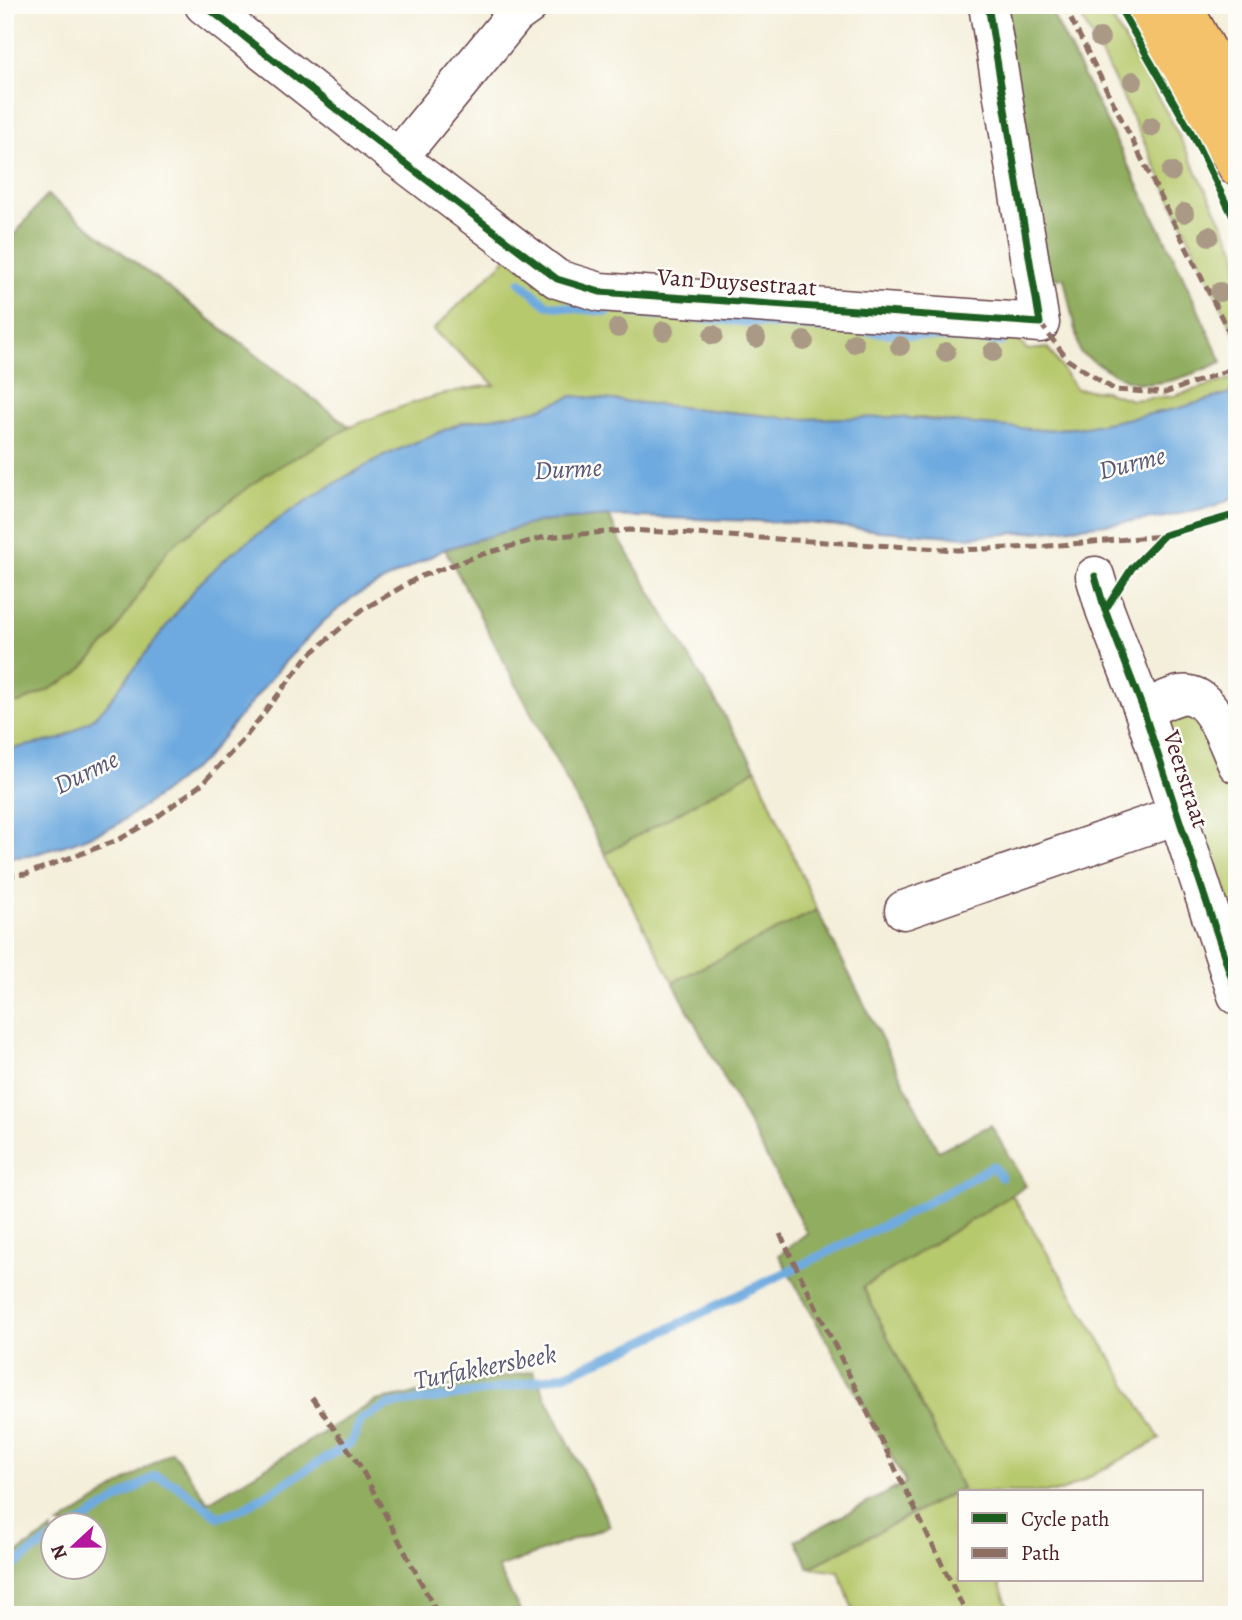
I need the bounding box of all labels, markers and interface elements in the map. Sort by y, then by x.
street label: Van Duysestraat [655,260,818,304]
water label: Durme [1095,438,1169,488]
water label: Durme [533,450,603,488]
street label: Veerstraat [1155,725,1217,832]
water label: Durme [48,741,124,803]
water label: Turfakkersbeek [411,1336,559,1398]
legend [958,1490,1204,1582]
text: Cycle path [1021,1505,1110,1533]
north arrow [38,1512,108,1582]
text: Path [1021,1539,1060,1567]
text: N [44,1541,74,1563]

